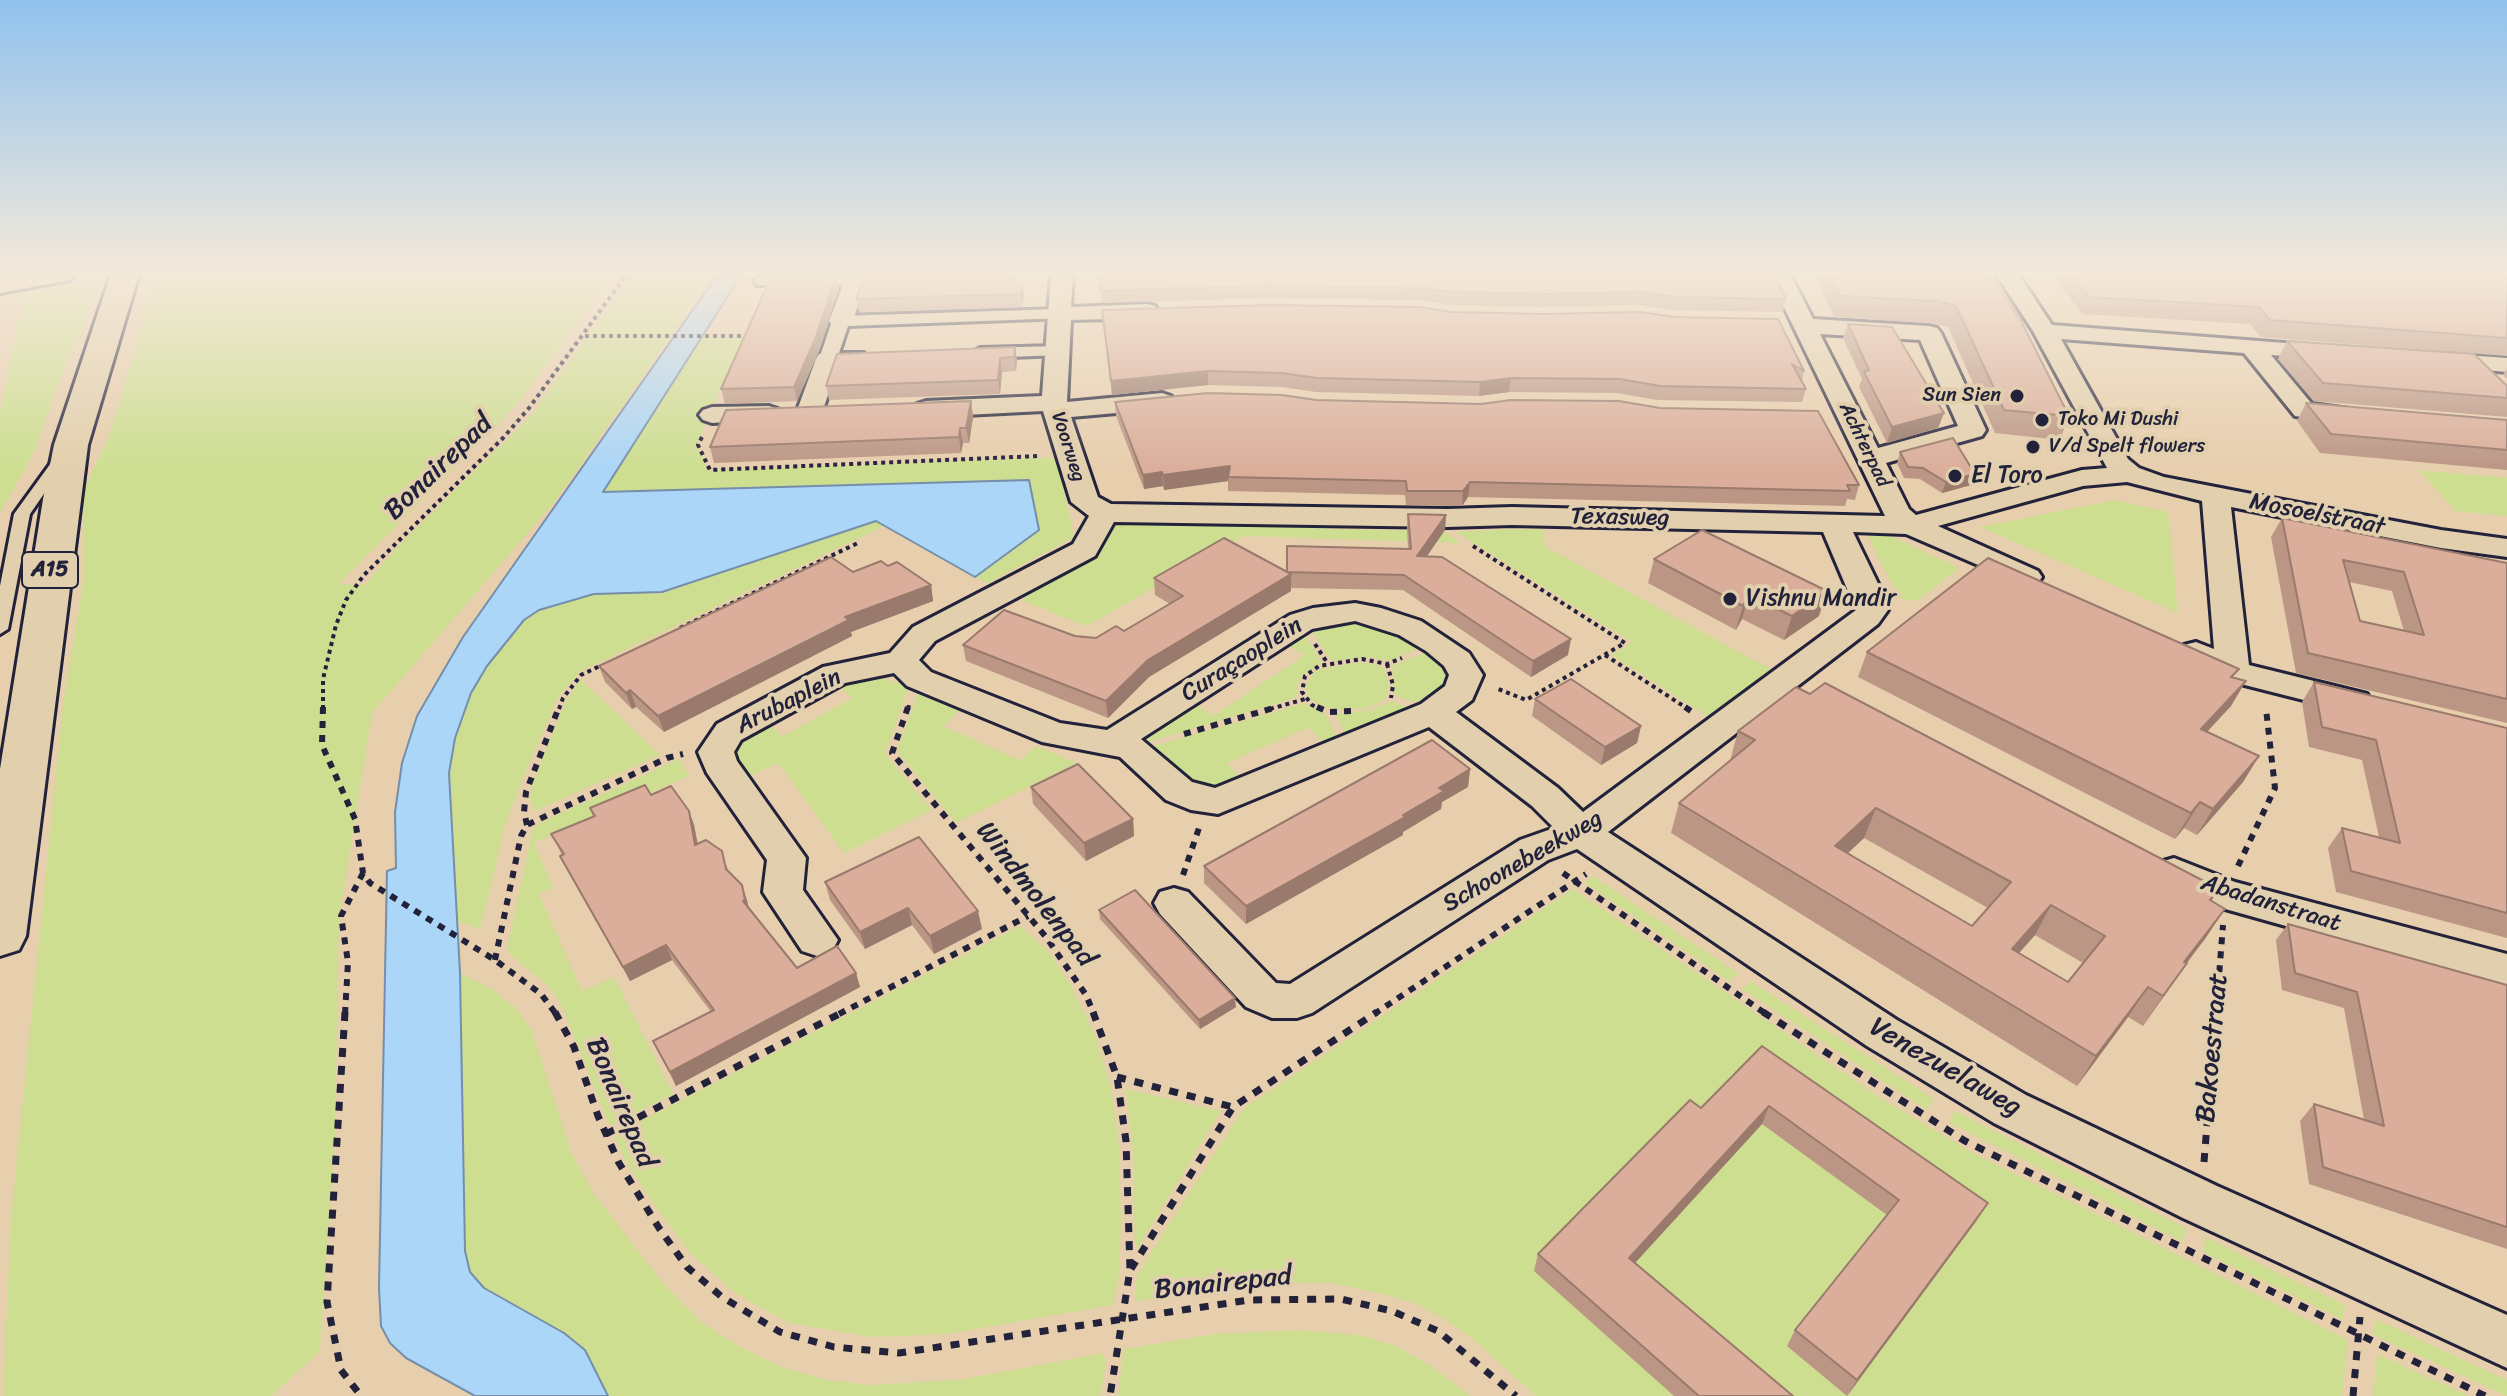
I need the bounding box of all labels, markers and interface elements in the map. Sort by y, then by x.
place label: Sun Sien [1923,384,2001,408]
marker: Sun Sien [2008,387,2026,405]
street label: Achterpad [1833,399,1895,491]
street label: Bonairepad [378,408,500,528]
place label: Toko Mi Dushi [2058,408,2178,432]
street label: Voorweg [1045,409,1091,485]
marker: Toko Mi Dushi [2033,411,2051,429]
place label: V/d Spelt flowers [2049,435,2205,459]
marker: V/d Spelt flowers [2024,438,2042,456]
place label: El Toro [1971,462,2043,490]
marker: El Toro [1946,467,1964,485]
street label: Mosoelstraat [2247,488,2387,542]
street label: Texasweg [1570,503,1670,533]
road number: A15 [22,552,78,588]
place label: Vishnu Mandir [1746,585,1896,613]
marker: Vishnu Mandir [1721,590,1739,608]
street label: Curaçaoplein [1176,611,1308,709]
street label: Arubaplein [732,663,846,741]
street label: Schoonebeekweg [1438,805,1608,919]
street label: Windmolenpad [968,816,1102,974]
street label: Abadanstraat [2198,869,2344,939]
street label: Bakoestraat [2190,972,2236,1124]
street label: Venezuelaweg [1863,1011,2027,1125]
street label: Bonairepad [578,1033,662,1173]
street label: Bonairepad [1153,1260,1293,1308]

